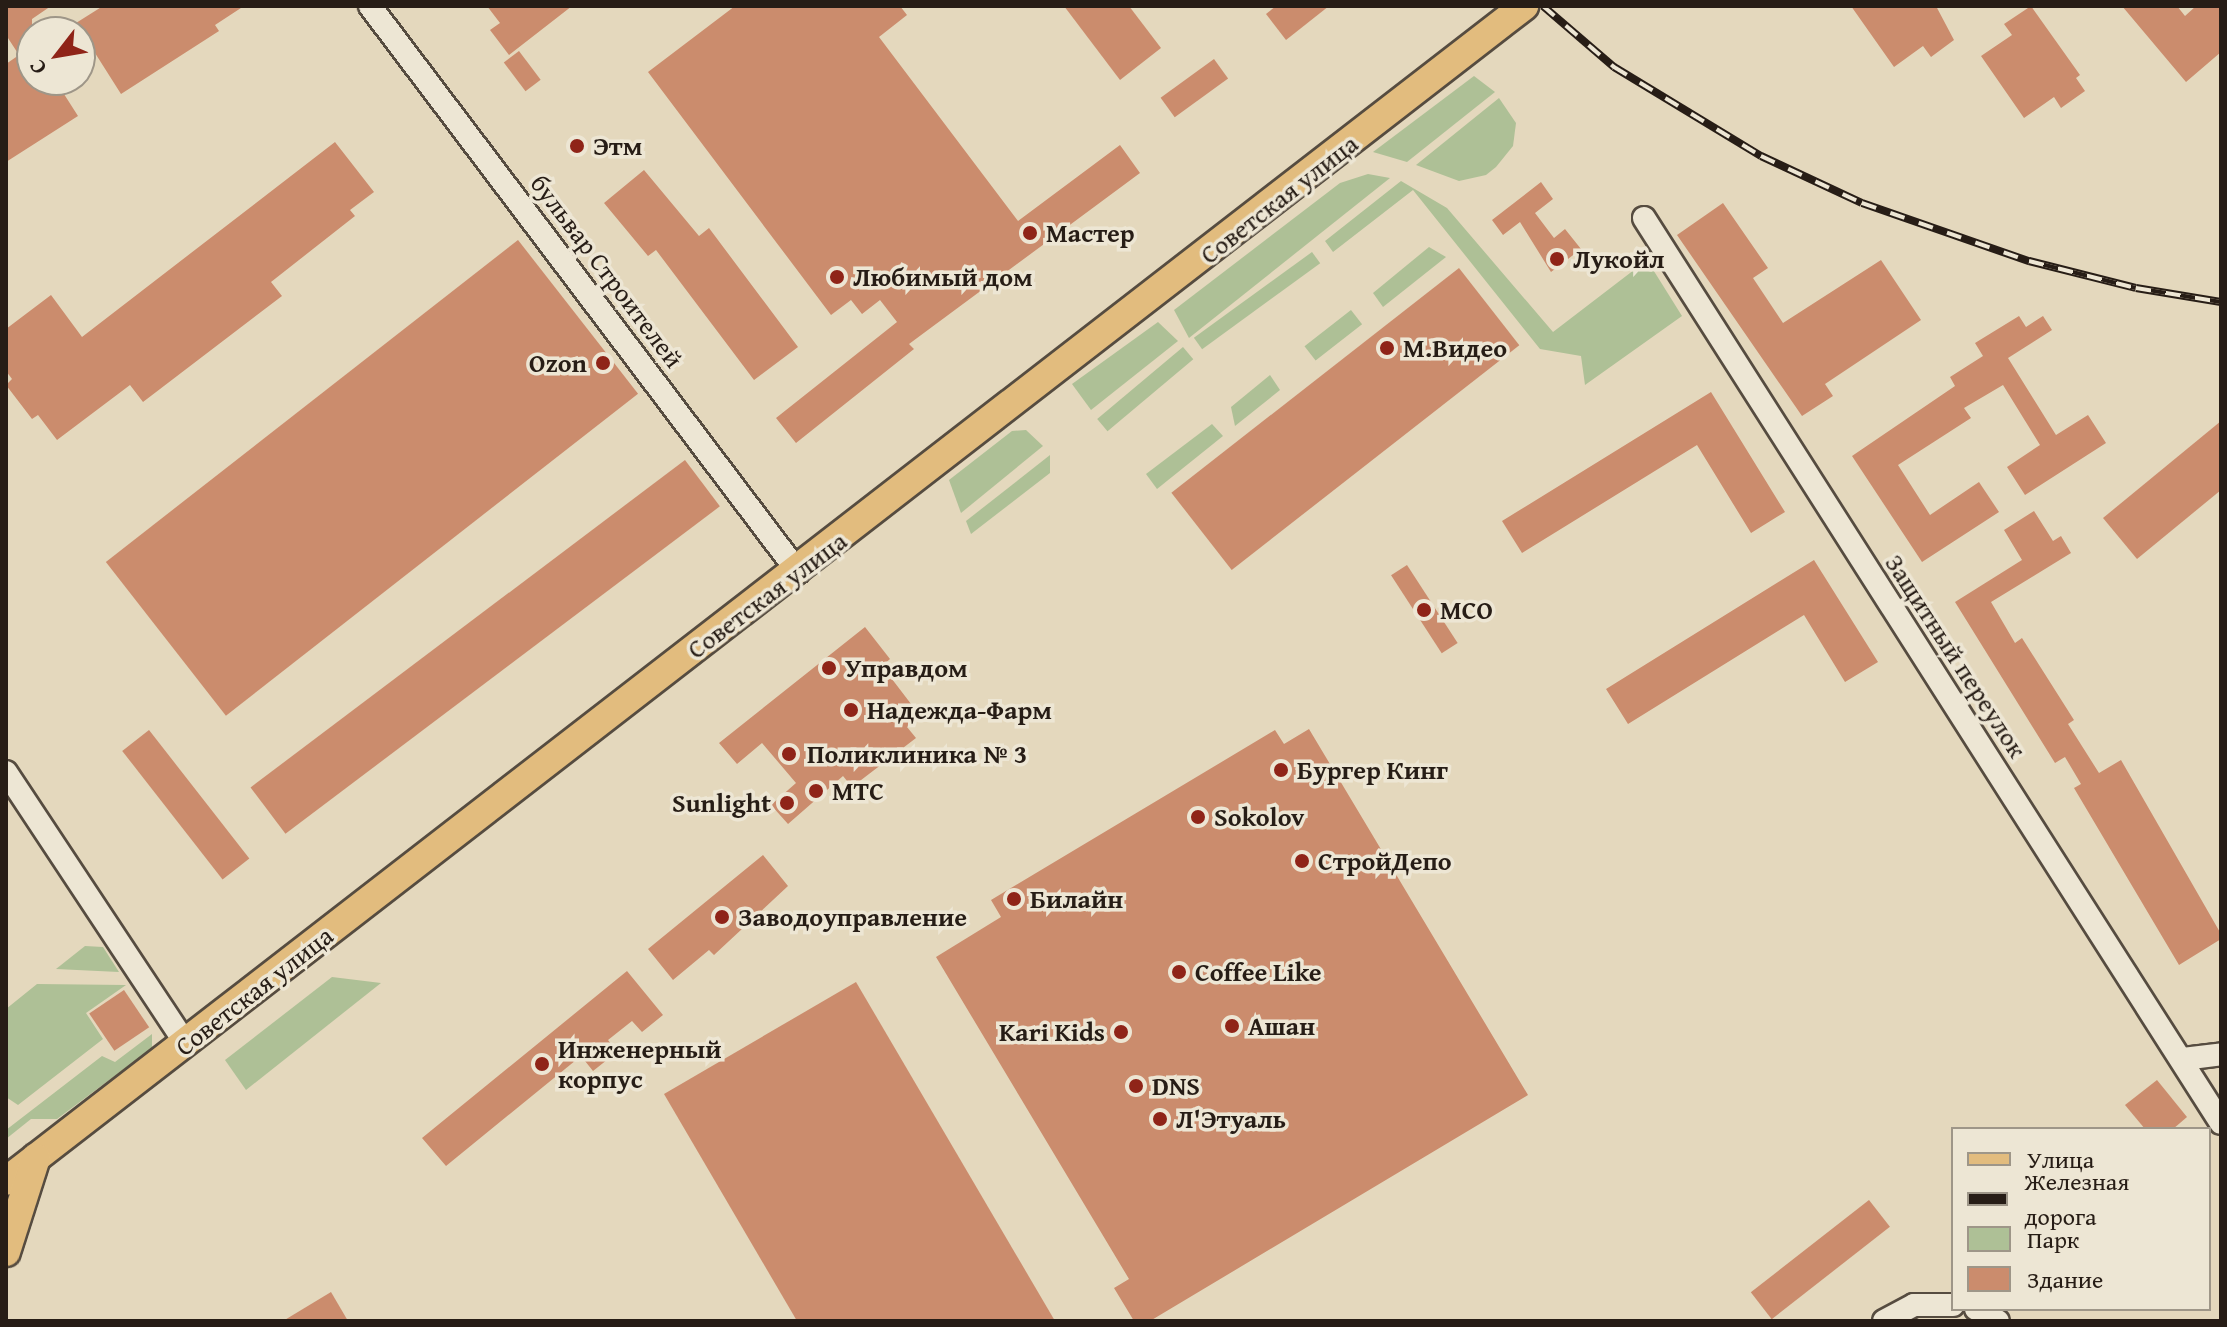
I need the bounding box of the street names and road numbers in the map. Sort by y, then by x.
street label: Советская улица [1194,128,1364,270]
street label: бульвар Строителей [524,168,690,374]
street label: Советская улица [681,525,853,665]
street label: Защитный переулок [1879,549,2033,763]
street label: Советская улица [169,920,339,1062]

